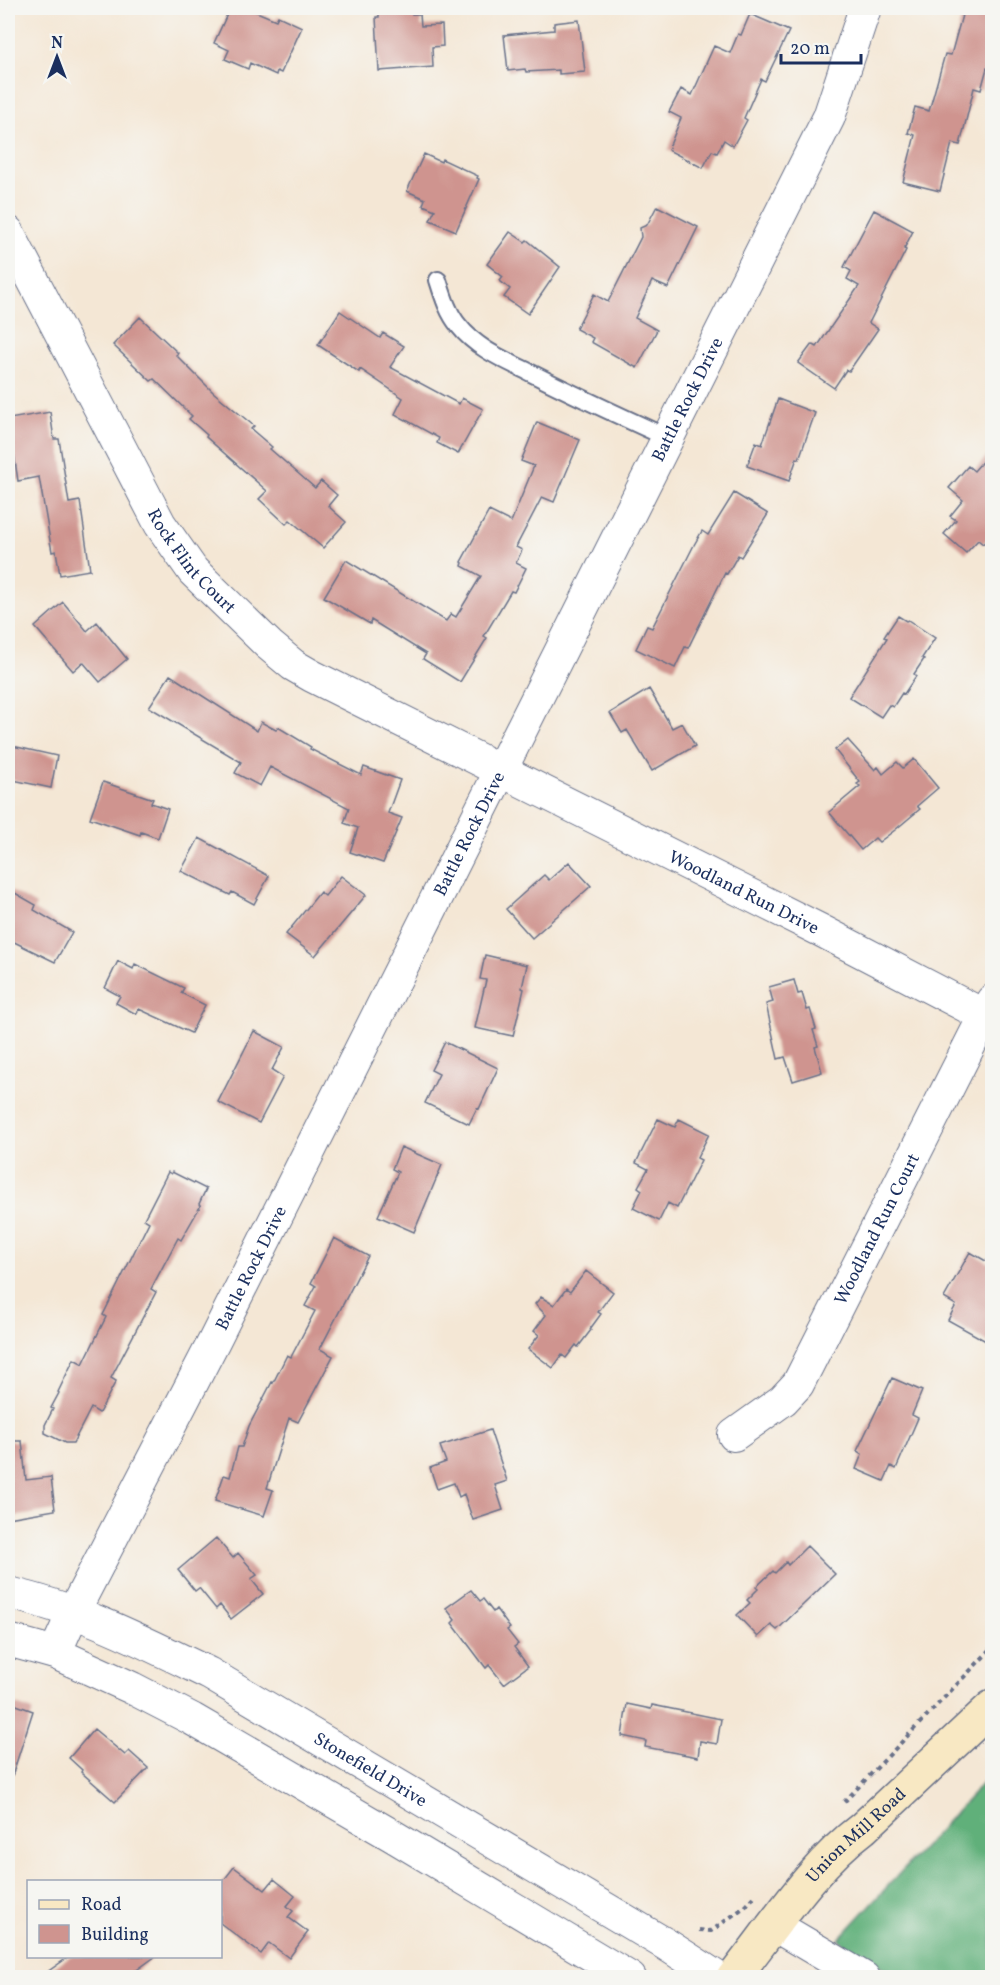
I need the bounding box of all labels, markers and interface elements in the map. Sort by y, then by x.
north arrow [27,27,87,87]
scale bar [781,27,860,65]
text: N [51,33,63,55]
text: 20 m [790,37,830,62]
street label: Battle Rock Drive [647,333,730,467]
street label: Rock Flint Court [140,505,241,620]
street label: Battle Rock Drive [428,768,512,901]
street label: Woodland Run Drive [664,845,823,942]
street label: Woodland Run Court [829,1149,927,1310]
street label: Battle Rock Drive [210,1202,294,1335]
street label: Stonefield Drive [309,1727,431,1814]
street label: Union Mill Road [801,1783,912,1889]
legend [27,1880,222,1958]
text: Road [81,1893,122,1918]
text: Building [81,1923,149,1948]

